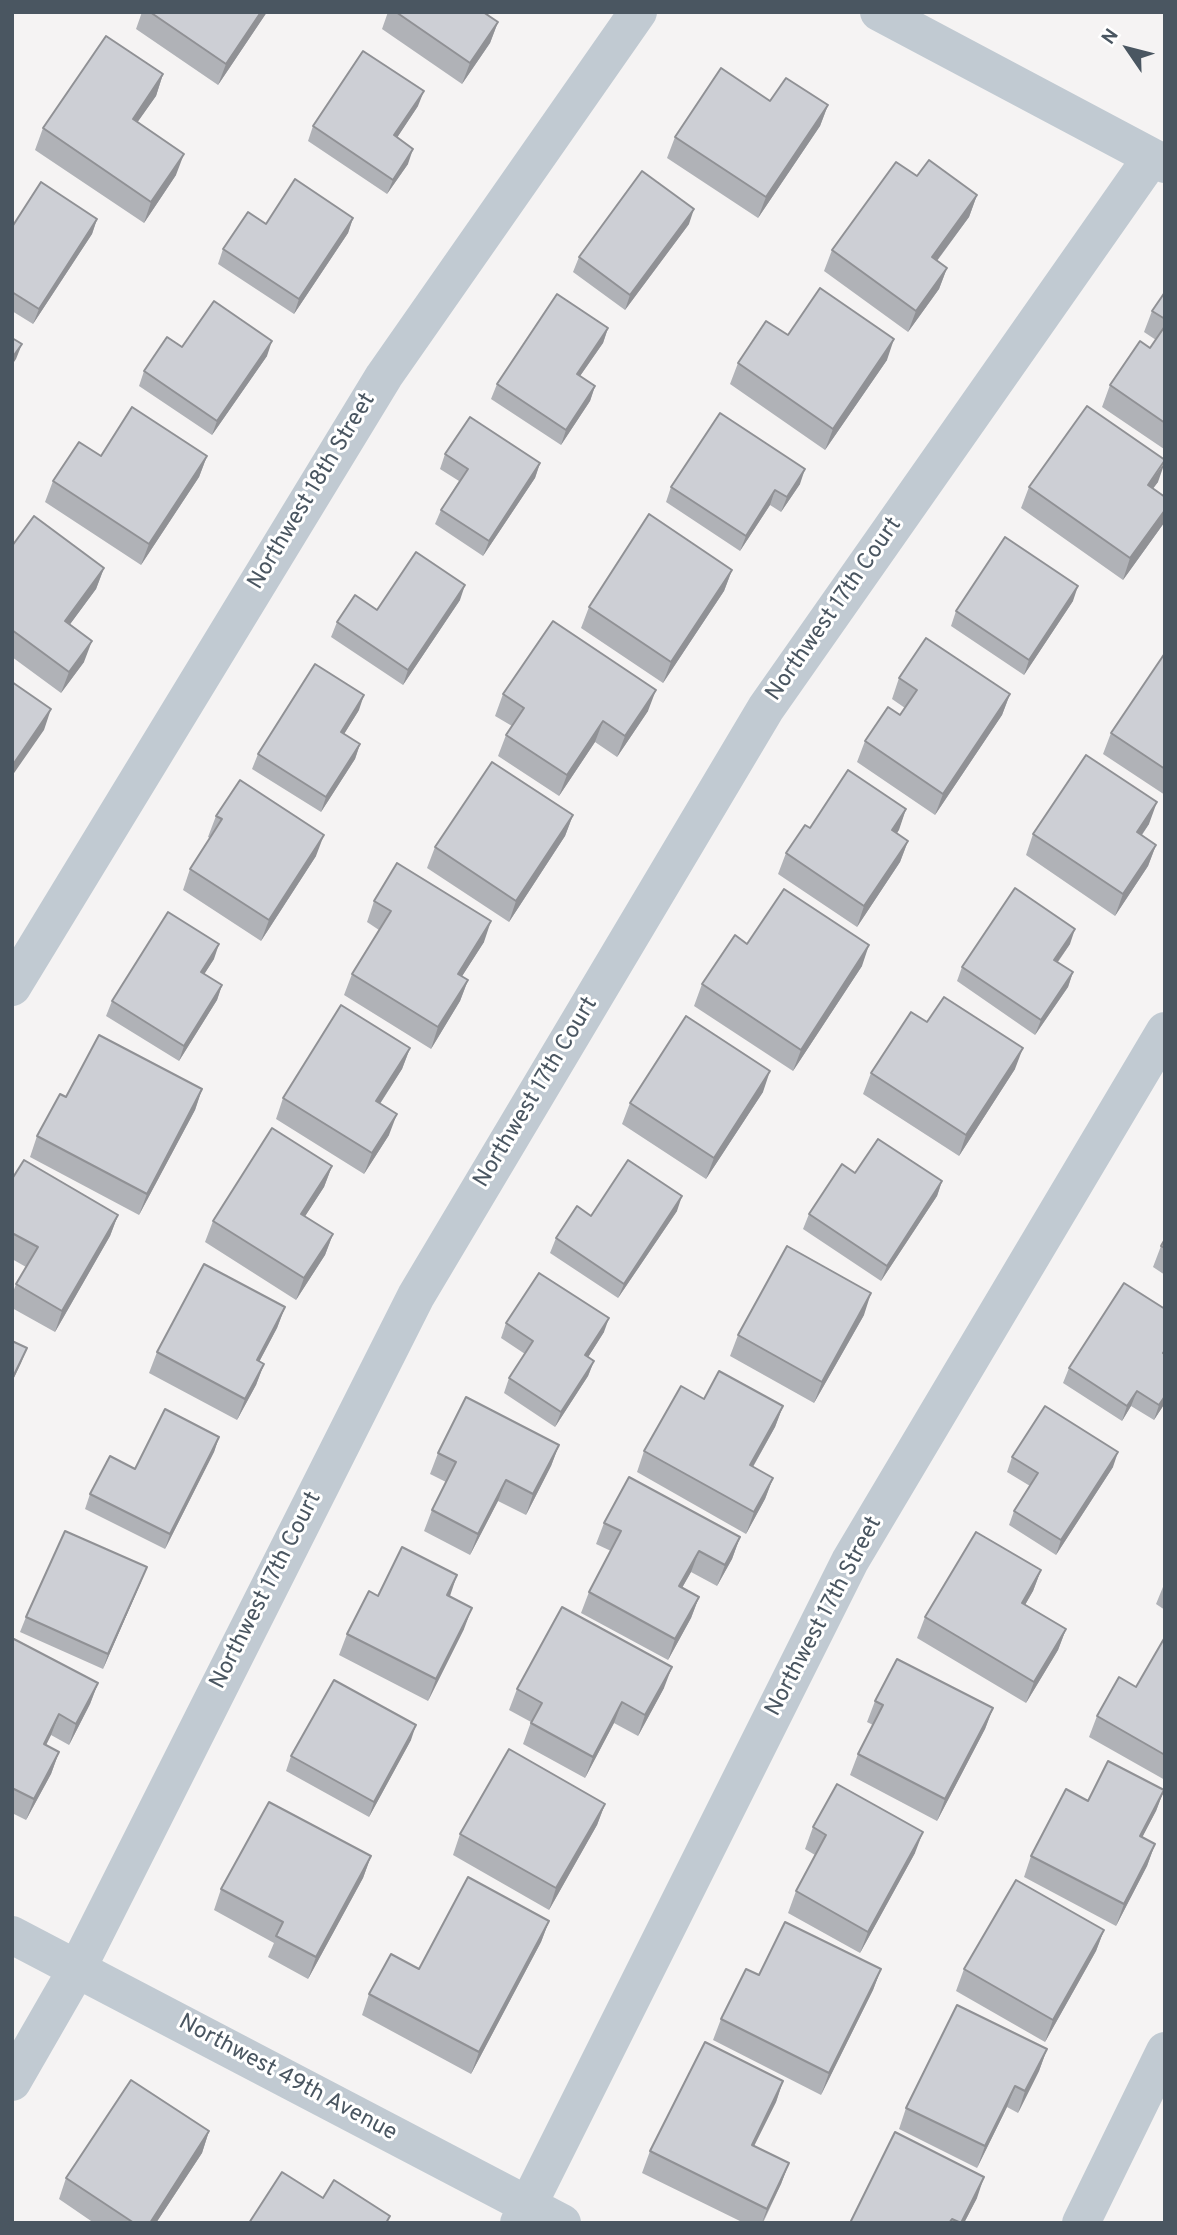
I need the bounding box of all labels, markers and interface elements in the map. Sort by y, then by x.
north arrow [1093,14,1163,84]
text: N [1097,24,1125,49]
street label: Northwest 18th Street [243,389,383,595]
street label: Northwest 17th Court [761,513,909,707]
street label: Northwest 17th Court [469,993,605,1193]
street label: Northwest 17th Court [205,1488,329,1694]
street label: Northwest 17th Street [761,1513,889,1721]
street label: Northwest 49th Avenue [173,2010,401,2148]

